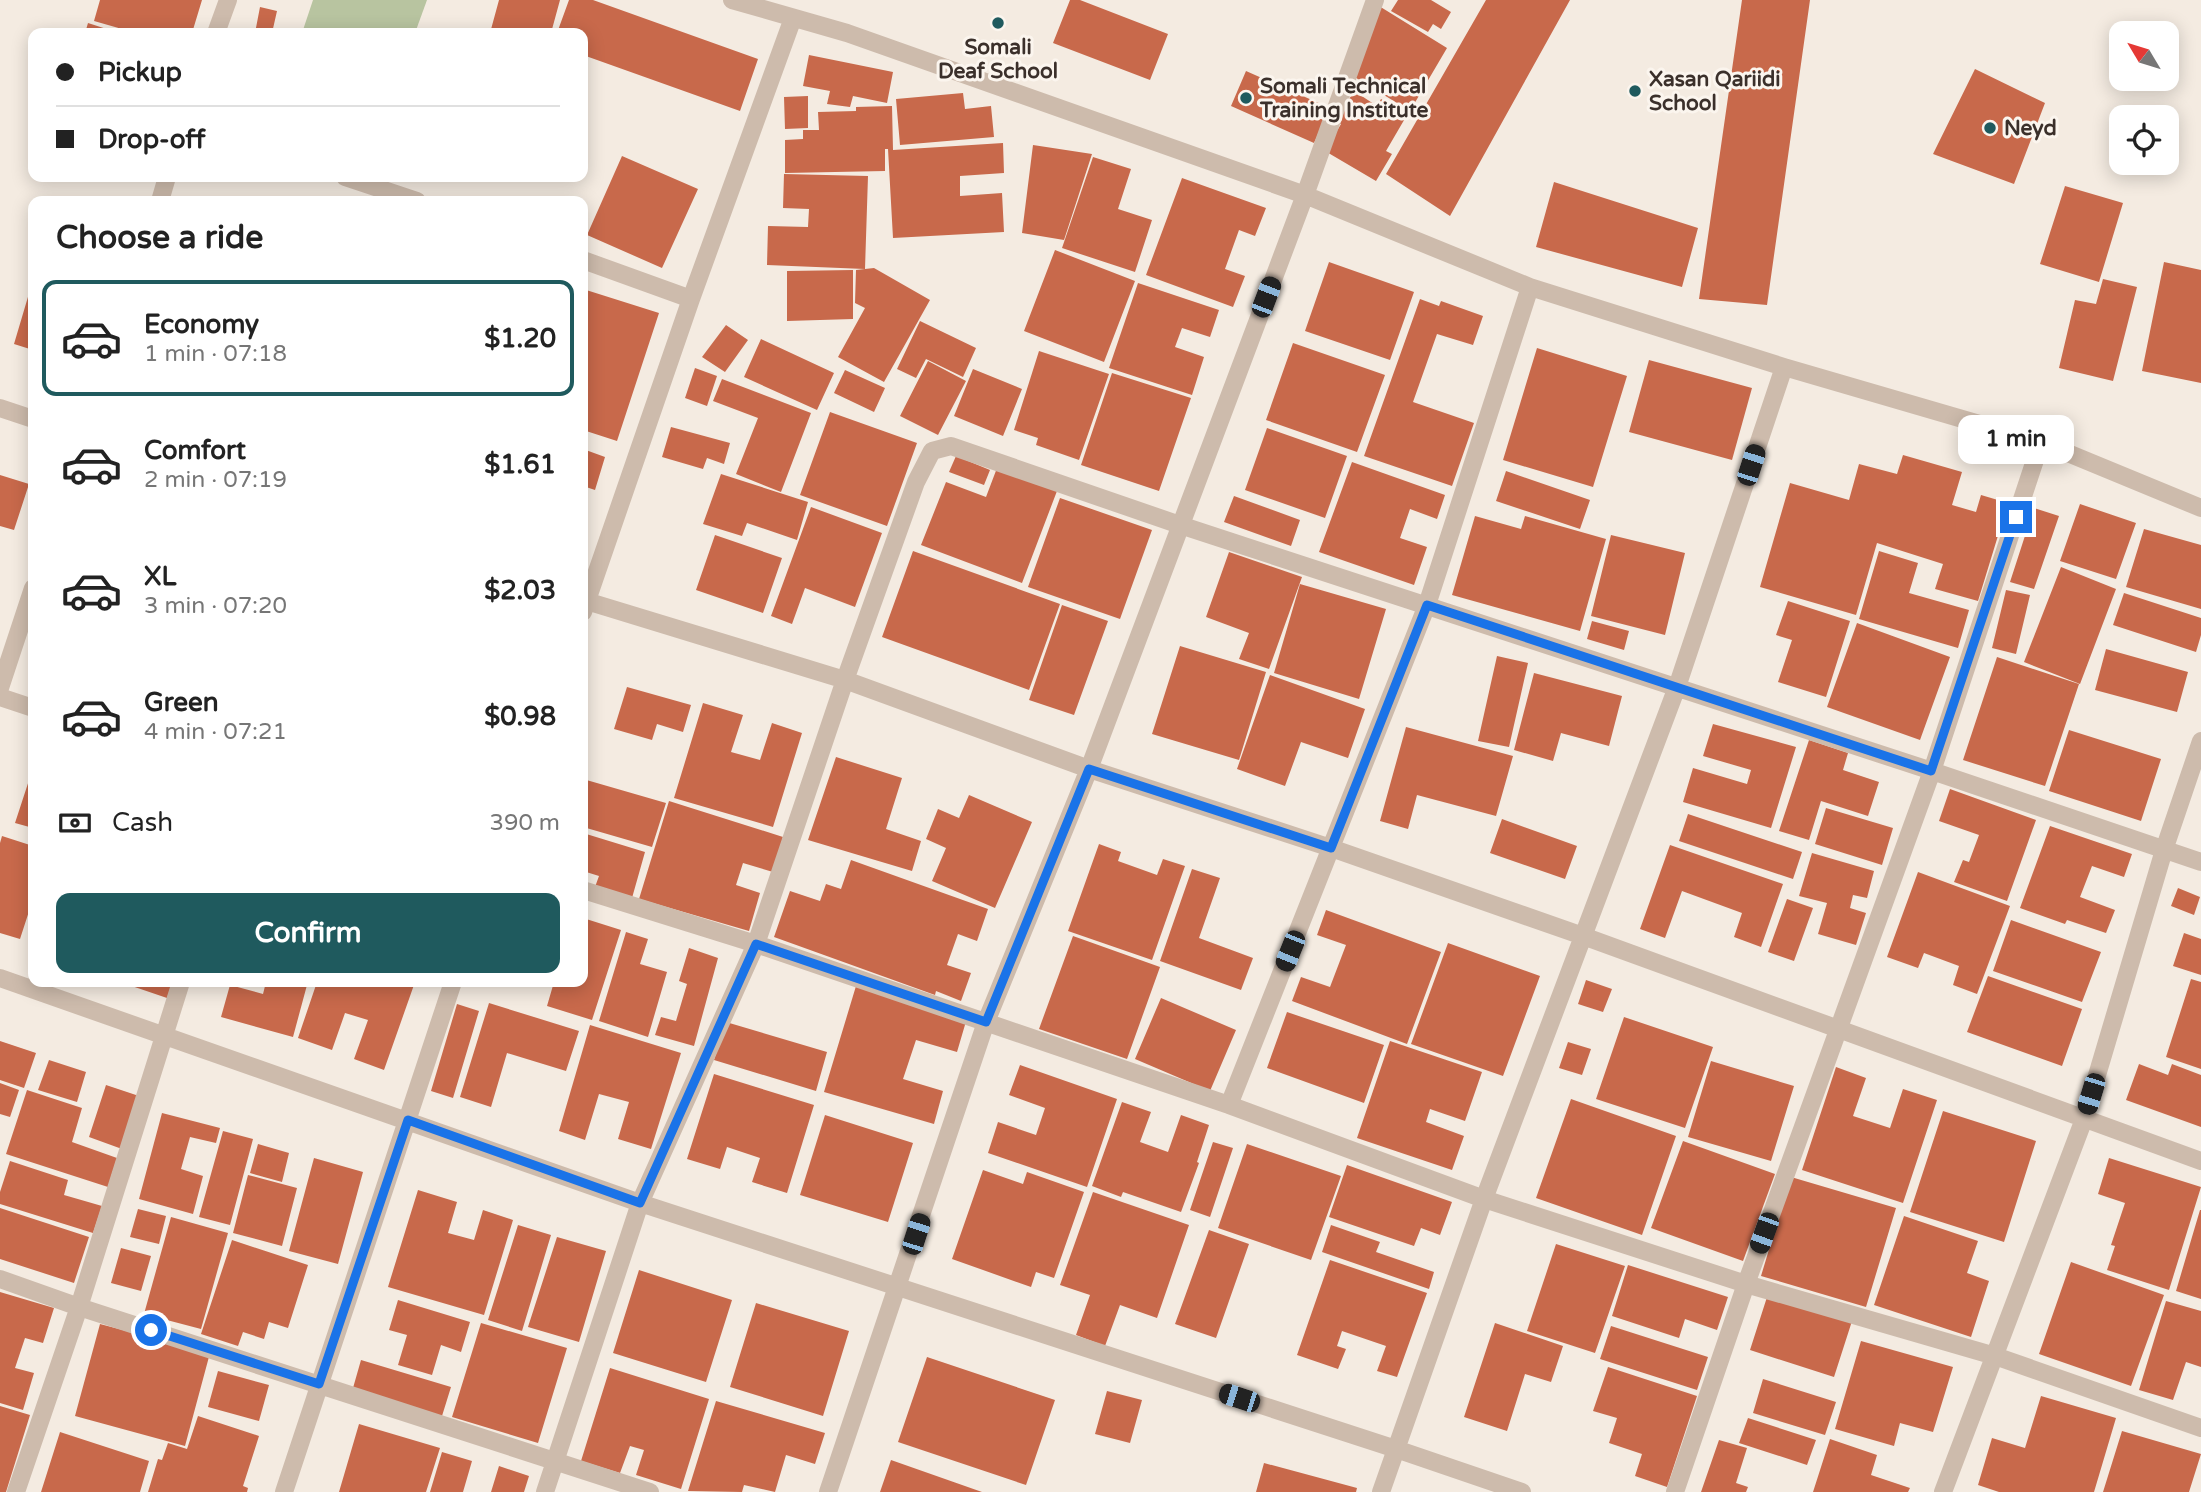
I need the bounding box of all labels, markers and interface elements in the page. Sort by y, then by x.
marker: Somali Deaf School [990,15,1006,31]
north arrow [2109,21,2179,91]
map controls [2109,21,2179,175]
place label: Somali Deaf School [938,35,1058,84]
text: Pickup [98,57,182,88]
place label: Xasan Qariidi School [1649,67,1780,116]
place label: Somali Technical Training Institute [1259,74,1429,123]
marker: Xasan Qariidi School [1627,83,1643,99]
marker: Somali Technical Training Institute [1238,90,1254,106]
button: locate [2109,105,2179,175]
place label: Neyd [2004,116,2057,141]
marker: Neyd [1982,120,1998,136]
text: Drop-off [98,124,205,155]
text: Choose a ride [56,219,263,257]
car [1249,274,1284,320]
icon: car [60,307,123,370]
text: Economy [144,309,259,340]
text: $1.20 [484,323,556,354]
text: 1 min · 07:18 [144,340,287,368]
callout: 1 min [1958,416,2074,464]
text: 1 min [1985,425,2047,453]
icon: car [60,433,123,496]
text: Comfort [144,435,246,466]
car [1735,442,1768,488]
text: $1.61 [484,449,556,480]
text: 2 min · 07:19 [144,466,287,494]
route end [2000,501,2032,533]
icon: car [60,559,123,622]
text: XL [144,561,176,592]
text: $2.03 [484,575,556,606]
text: 3 min · 07:20 [144,592,287,620]
icon: car [60,685,123,748]
text: Green [144,687,219,718]
text: $0.98 [484,701,556,732]
text: 4 min · 07:21 [144,718,287,746]
icon: cash [56,804,94,842]
text: Cash [112,807,173,838]
text: 390 m [490,809,560,837]
button: Confirm [56,893,560,973]
car [1273,928,1308,974]
car [2075,1071,2108,1117]
car [1747,1210,1782,1256]
car [900,1211,933,1257]
route start [135,1314,167,1346]
car [1216,1382,1263,1414]

